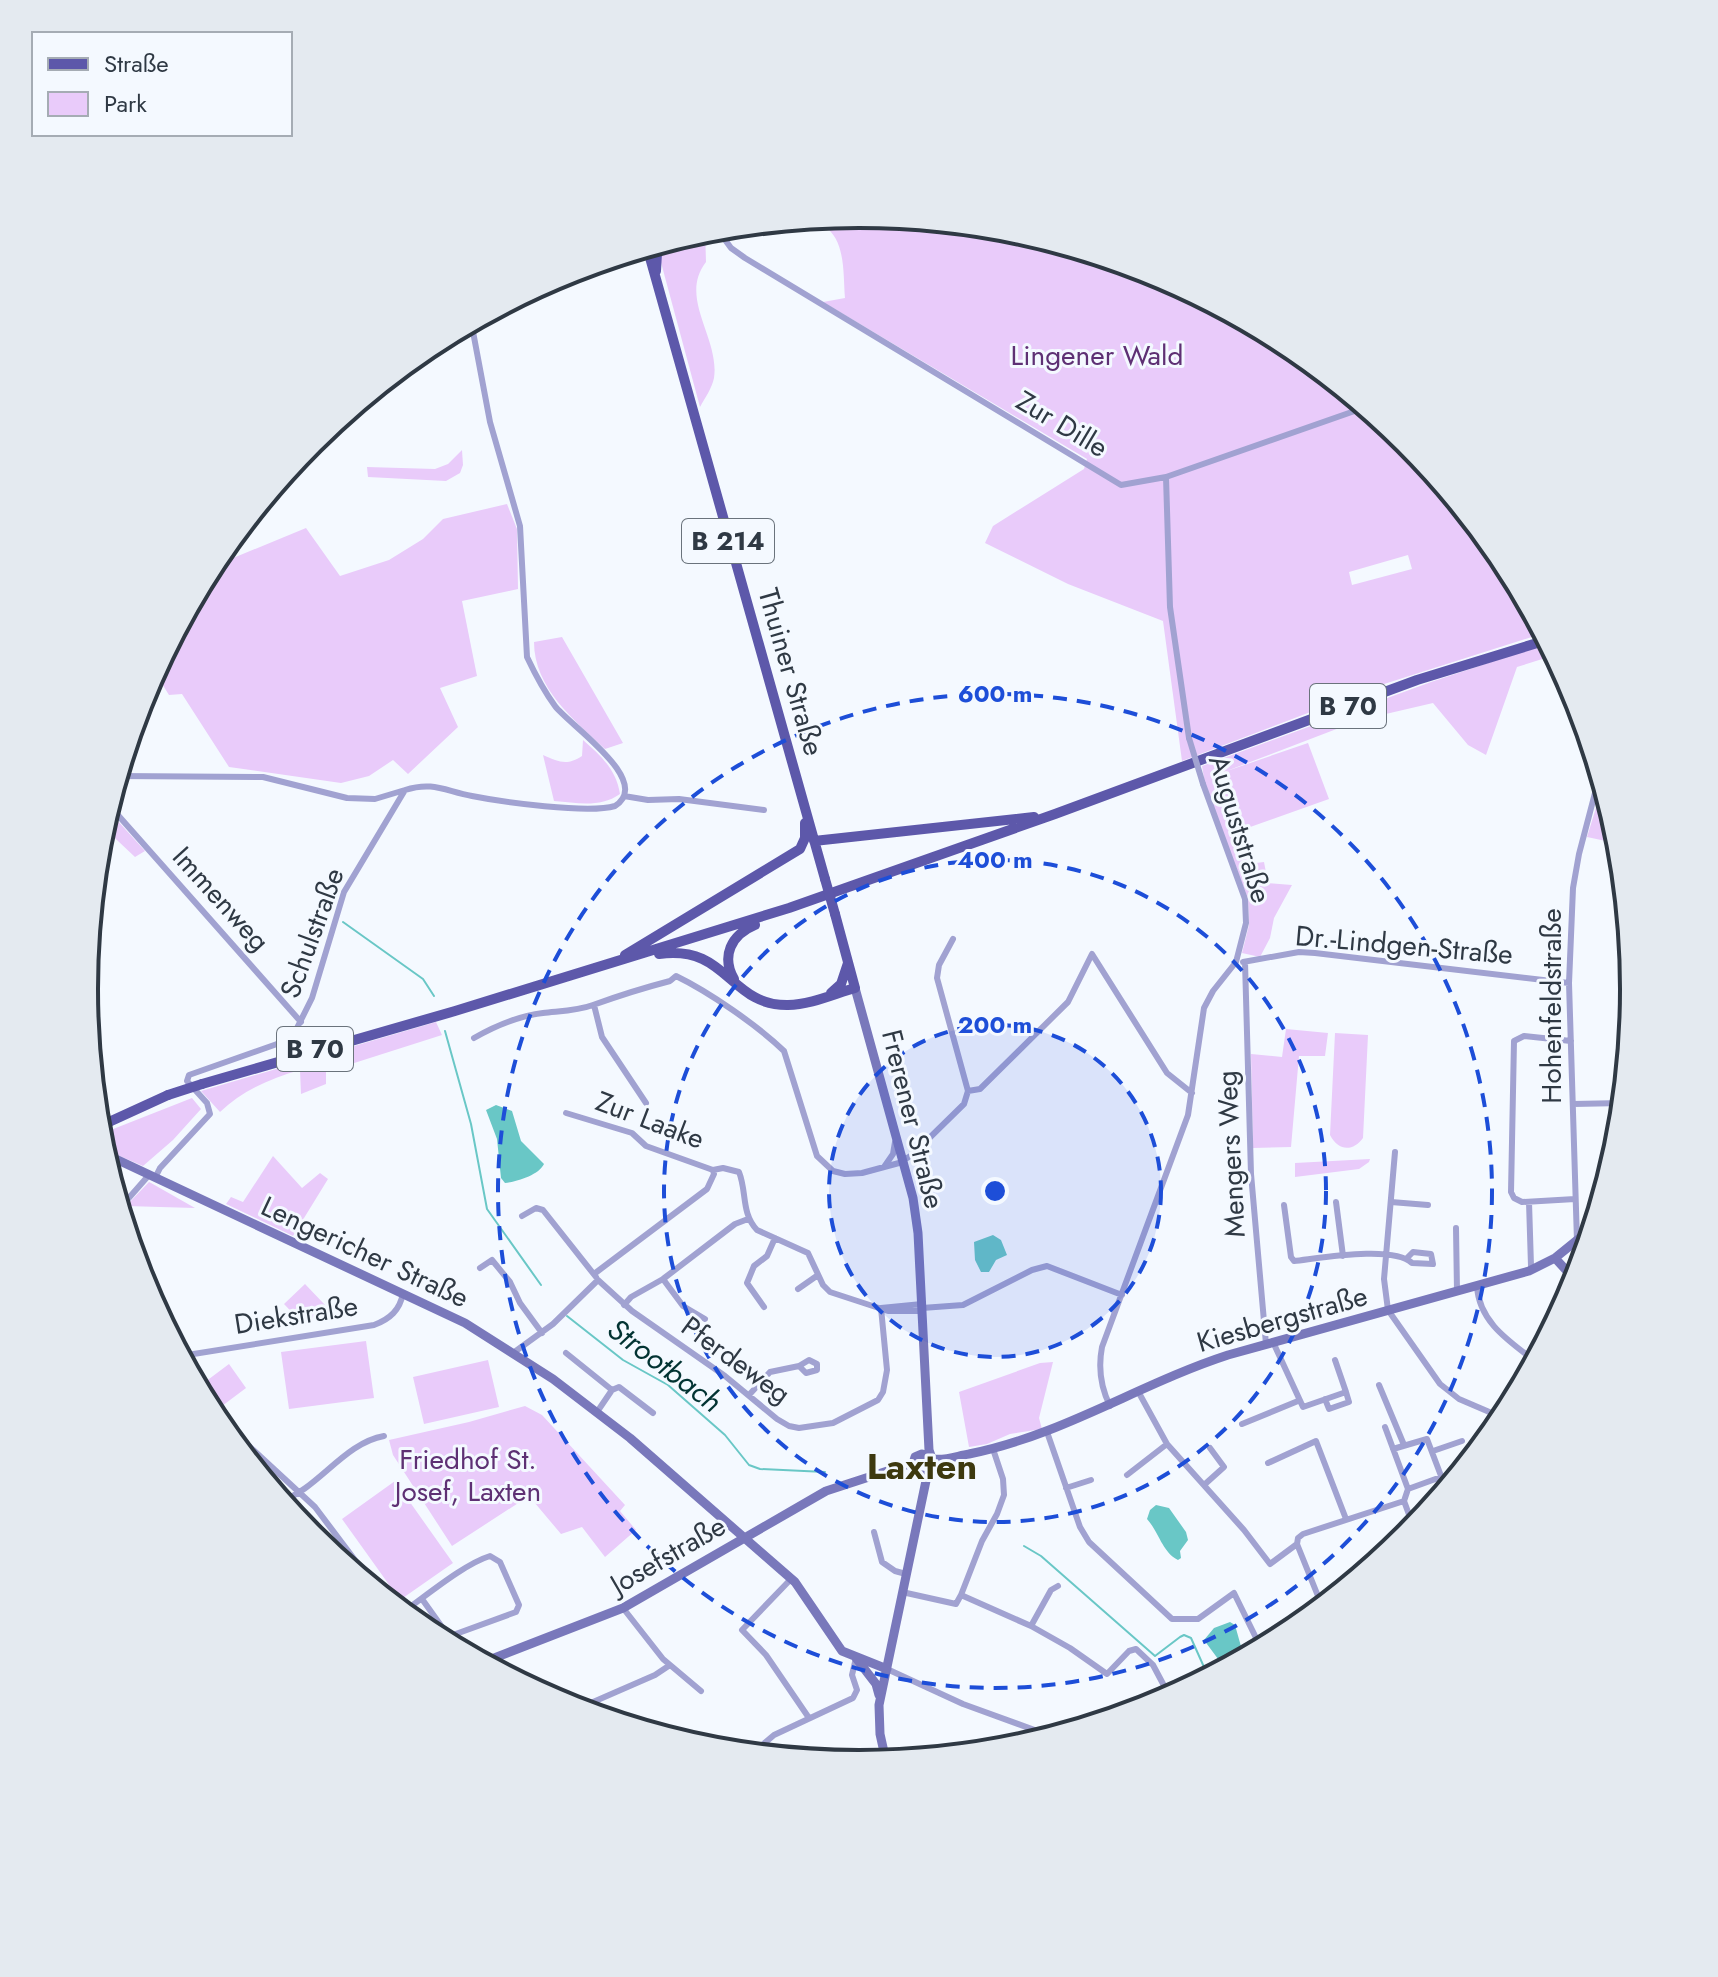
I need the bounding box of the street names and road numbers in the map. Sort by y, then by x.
street label: Zur Dille [1008,380,1116,468]
road number: B 214 [682,519,774,563]
street label: Thuiner Straße [748,584,834,760]
road number: B 70 [1310,684,1386,728]
street label: Auguststraße [1198,750,1282,908]
street label: Immenweg [163,838,279,960]
street label: Schulstraße [269,862,355,1004]
street label: Hohenfeldstraße [1531,908,1572,1104]
street label: Dr.-Lindgen-Straße [1294,915,1514,975]
street label: Frerener Straße [871,1025,955,1213]
road number: B 70 [277,1027,353,1071]
street label: Mengers Weg [1206,1069,1256,1239]
street label: Zur Laake [590,1081,710,1159]
street label: Lengericher Straße [254,1186,476,1318]
street label: Kiesbergstraße [1192,1275,1372,1363]
street label: Diekstraße [231,1285,361,1345]
street label: Pferdeweg [673,1306,799,1414]
street label: Josefstraße [599,1505,733,1607]

